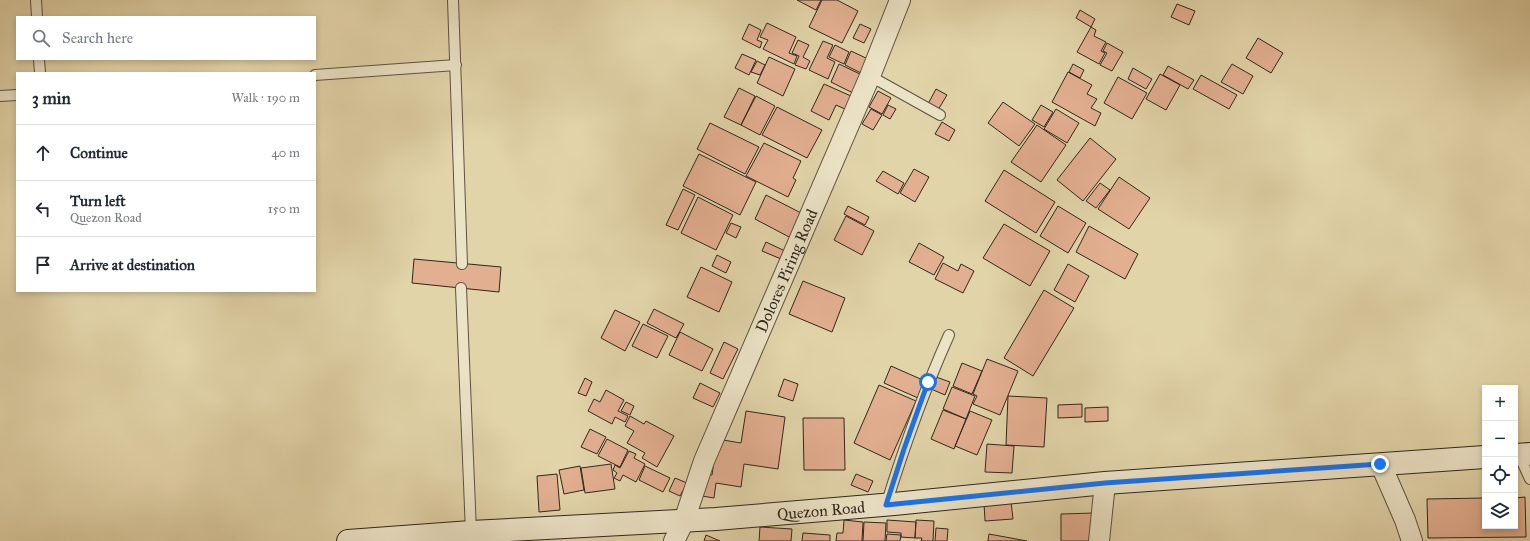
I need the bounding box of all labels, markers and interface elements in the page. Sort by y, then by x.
search box [16,16,316,60]
icon: search [30,27,52,49]
text: Search here [62,29,133,47]
text: 3 min [32,88,71,109]
text: Walk · 190 m [231,90,300,106]
icon: ahead [32,142,54,164]
text: Continue [70,144,128,162]
text: 40 m [271,145,300,161]
text: Turn left [70,192,126,210]
icon: left [32,198,54,220]
text: 150 m [268,201,300,217]
street label: Dolores Piring Road [752,206,822,335]
text: Quezon Road [70,210,142,226]
icon: arrive [32,254,54,276]
text: Arrive at destination [70,256,195,274]
route start [919,373,937,391]
map controls [1482,385,1518,529]
button: + [1482,385,1518,421]
button: − [1482,421,1518,457]
route end [1371,455,1389,473]
button: locate [1482,457,1518,493]
button: layers [1482,493,1518,529]
street label: Quezon Road [776,497,866,524]

